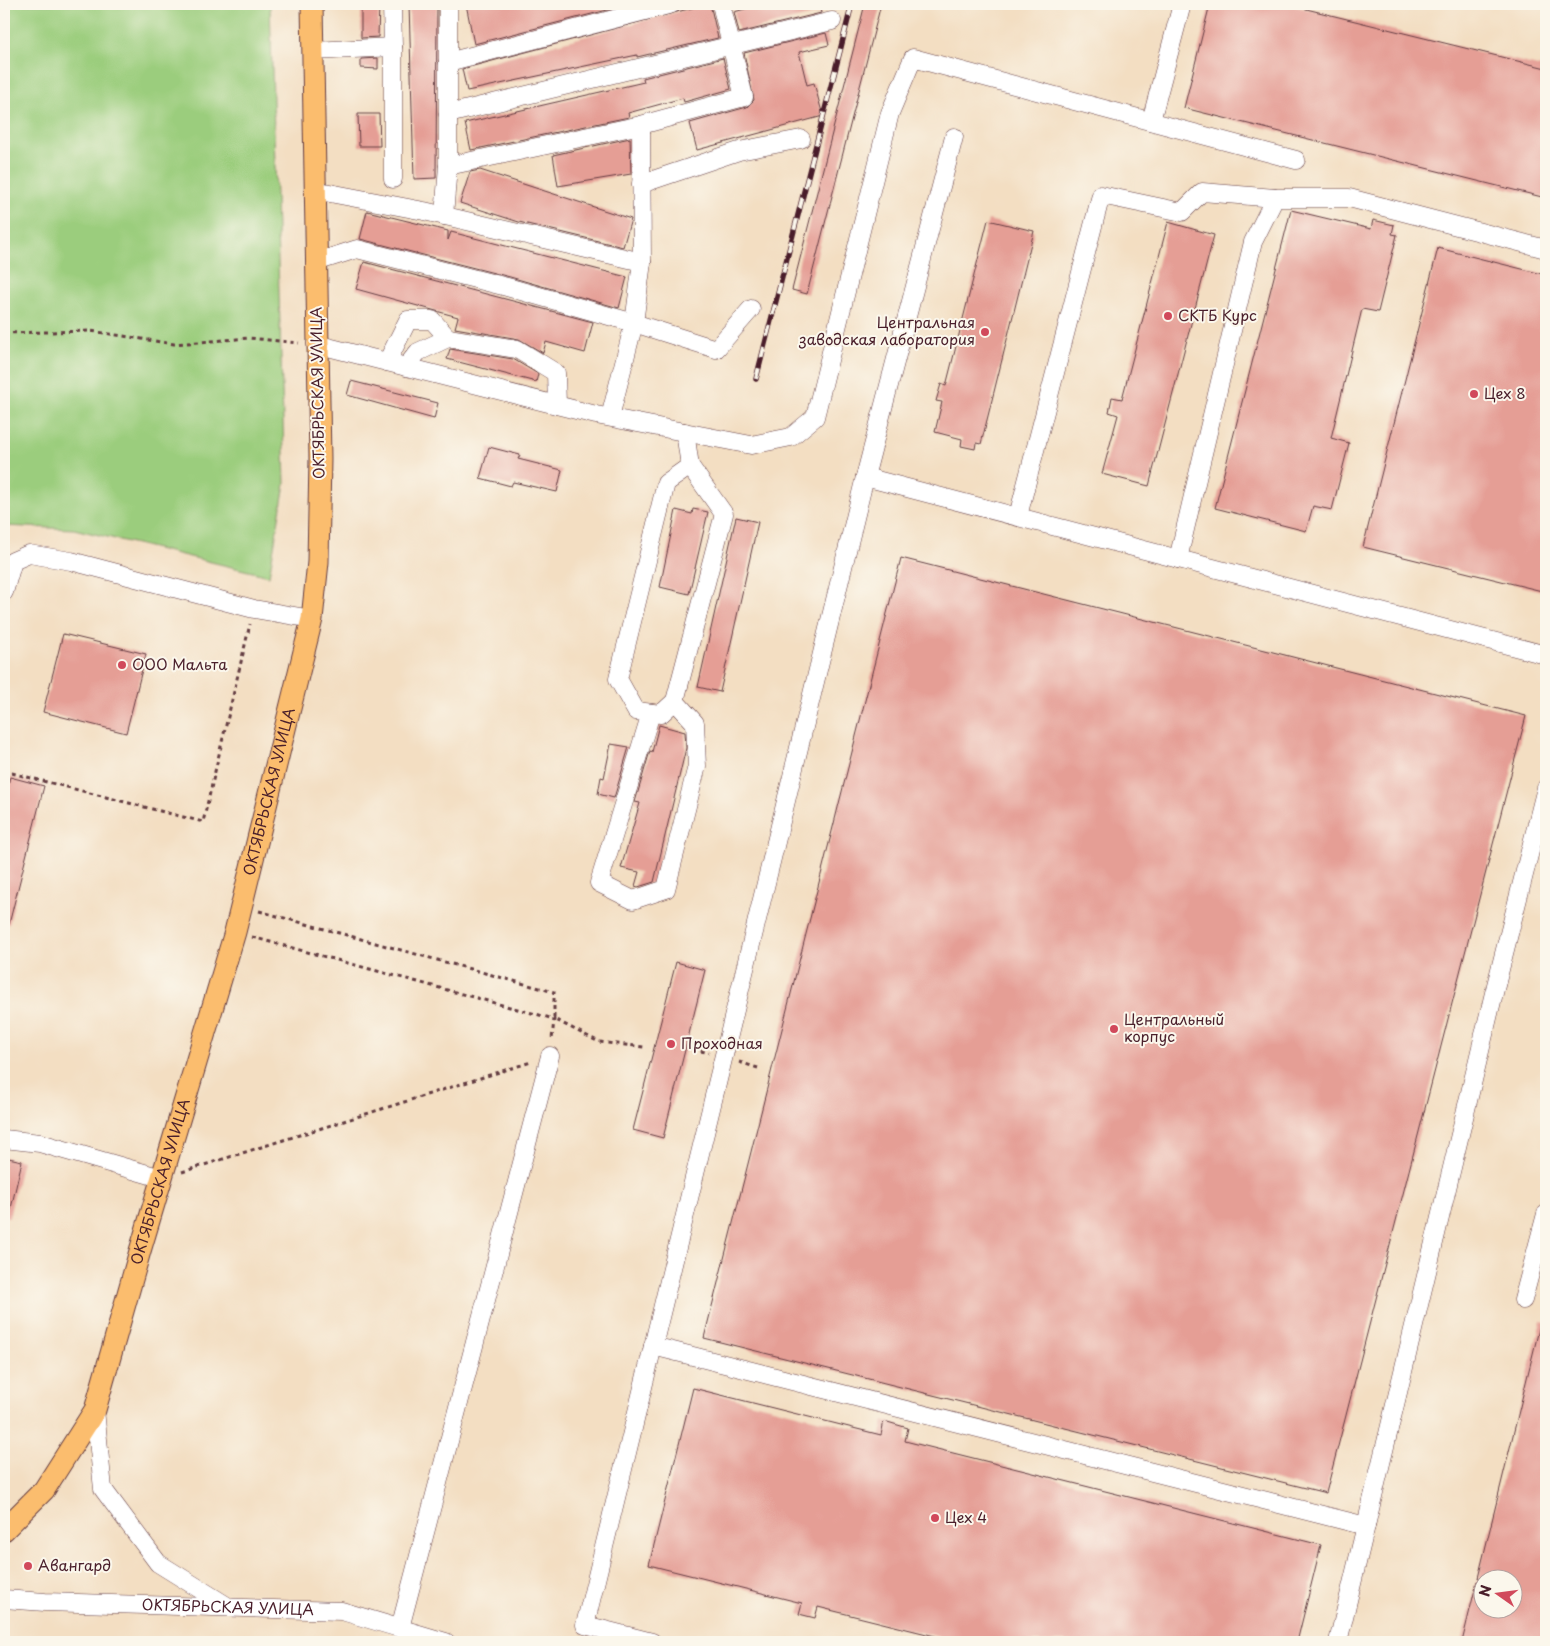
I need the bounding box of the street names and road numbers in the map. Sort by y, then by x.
street label: ОКТЯБРЬСКАЯ УЛИЦА [303,307,330,479]
street label: ОКТЯБРЬСКАЯ УЛИЦА [236,705,300,878]
street label: ОКТЯБРЬСКАЯ УЛИЦА [124,1095,195,1267]
street label: ОКТЯБРЬСКАЯ УЛИЦА [141,1592,314,1620]

